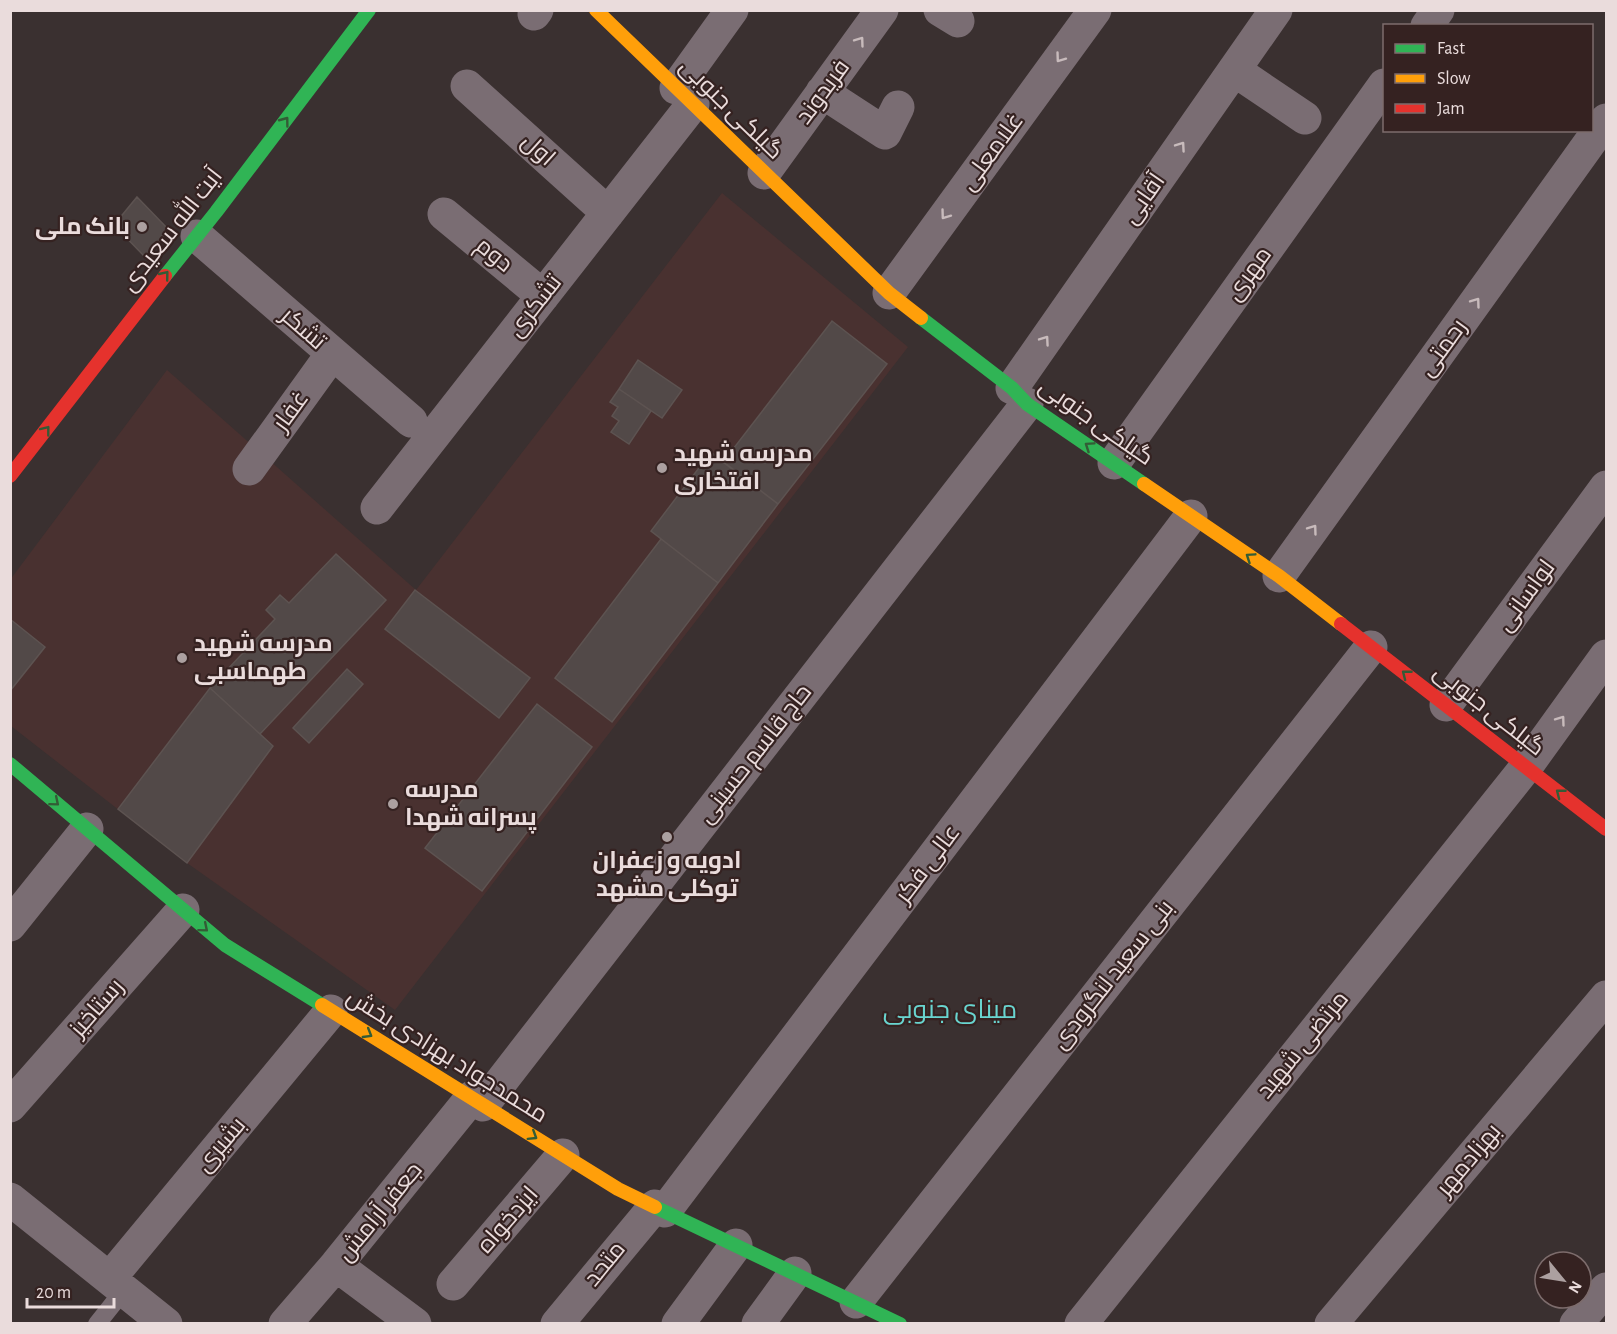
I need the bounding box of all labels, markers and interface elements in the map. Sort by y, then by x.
legend [1383,24,1593,132]
one-way arrow [853,36,864,47]
text: Fast [1437,40,1465,58]
one-way arrow [1056,51,1067,62]
street label: گیلکی جنوبی [674,54,787,165]
street label: فریدوند [792,55,854,129]
text: Slow [1437,70,1470,88]
text: Jam [1437,100,1465,118]
street label: غلامعلی [956,109,1029,196]
one-way arrow [277,117,288,128]
street label: اول [516,129,559,172]
one-way arrow [1174,142,1185,153]
street label: آیت الله سعیدی [113,161,228,297]
street label: آقایی [1117,168,1171,229]
one-way arrow [942,209,953,220]
place label: بانک ملی [35,215,130,240]
marker: بانک ملی [135,220,149,234]
street label: دوم [469,233,517,279]
street label: مهری [1222,243,1277,306]
street label: تشکری [503,269,568,342]
one-way arrow [158,271,169,282]
one-way arrow [1469,298,1480,309]
street label: تشکر [275,301,331,355]
street label: رحمتی [1414,315,1472,382]
one-way arrow [1038,336,1049,347]
street label: گیلکی جنوبی [1034,374,1158,471]
street label: غفار [267,387,313,437]
one-way arrow [39,426,50,437]
place label: مدرسه شهید افتخاری [674,440,813,495]
one-way arrow [1085,442,1096,453]
marker: مدرسه شهید افتخاری [655,461,669,475]
one-way arrow [1306,524,1317,535]
one-way arrow [1246,552,1256,564]
street label: لواسانی [1492,556,1560,637]
place label: مدرسه شهید طهماسبی [194,630,333,685]
marker: مدرسه شهید طهماسبی [175,651,189,665]
street label: گیلکی جنوبی [1428,659,1549,761]
one-way arrow [1402,670,1413,681]
street label: حاج قاسم حسینی [694,680,819,830]
one-way arrow [1553,715,1564,726]
place label: مدرسه پسرانه شهدا [405,778,537,834]
one-way arrow [1556,789,1567,800]
one-way arrow [48,795,59,806]
marker: مدرسه پسرانه شهدا [386,797,400,811]
street label: عالی فکر [890,821,966,910]
marker: ادویه و زعفران توکلی مشهد [660,830,674,844]
place label: ادویه و زعفران توکلی مشهد [593,849,741,902]
street label: بنی سعید لنگرودی [1048,896,1179,1055]
one-way arrow [197,921,208,932]
street label: رستاخیز [64,975,128,1043]
street label: محمدجواد بهزادی بخش [342,984,552,1128]
street label: مرتضی شهید [1252,986,1354,1104]
district label: مینای جنوبی [883,997,1017,1025]
one-way arrow [361,1026,372,1037]
street label: بشیری [191,1113,251,1177]
street label: بهزادمهر [1431,1119,1507,1203]
one-way arrow [527,1129,537,1141]
street label: جعفر آرامش [331,1157,428,1267]
street label: ایزدخواه [473,1182,543,1258]
street label: متحد [580,1237,630,1291]
north arrow [1533,1250,1593,1310]
scale bar [27,1271,114,1309]
text: N [1565,1278,1585,1296]
text: 20 m [36,1284,71,1302]

